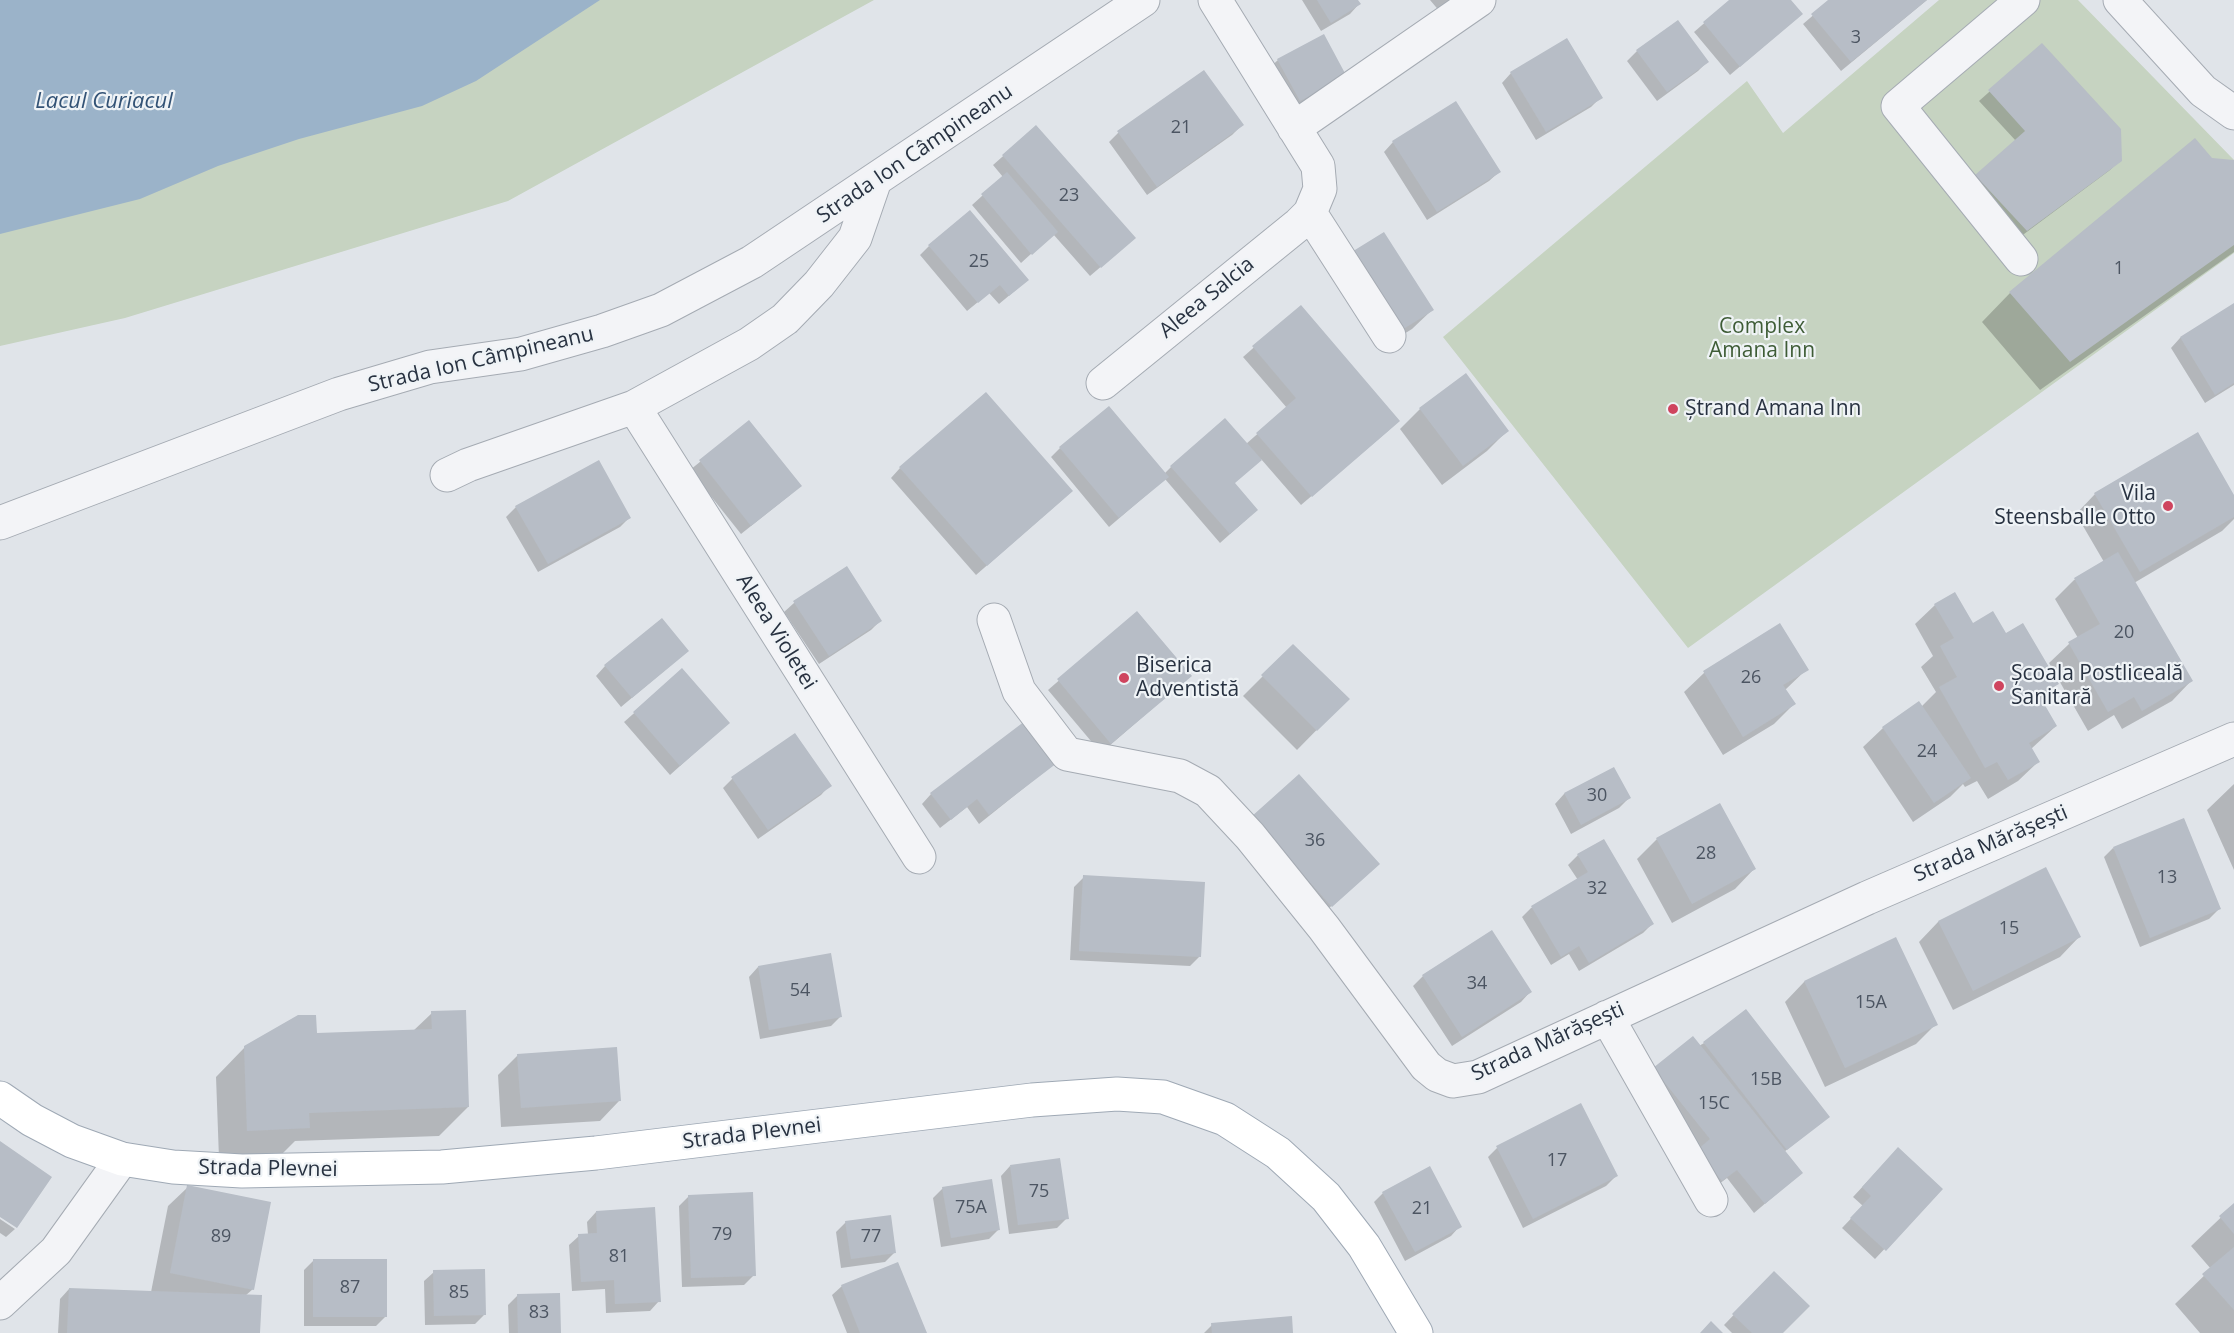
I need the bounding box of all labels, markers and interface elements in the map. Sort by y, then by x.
house number: 3 [1851,27,1861,49]
street label: Strada Ion Câmpineanu [812,79,1018,229]
water label: Lacul Curiacul [35,89,173,115]
house number: 21 [1171,117,1191,139]
house number: 23 [1059,185,1079,207]
house number: 25 [969,251,989,273]
street label: Aleea Salcia [1154,252,1260,344]
house number: 1 [2114,258,2124,280]
park label: Complex Amana Inn [1709,314,1815,364]
street label: Strada Ion Câmpineanu [366,322,596,398]
place label: Ștrand Amana Inn [1685,396,1861,422]
marker: Ștrand Amana Inn [1666,402,1680,416]
place label: Vila Steensballe Otto [1994,481,2156,531]
marker: Vila Steensballe Otto [2161,499,2175,513]
street label: Aleea Violetei [730,570,822,694]
house number: 20 [2114,622,2134,644]
place label: Biserica Adventistă [1136,653,1239,703]
place label: Școala Postliceală Sanitară [2011,661,2183,711]
house number: 26 [1741,667,1761,689]
marker: Biserica Adventistă [1117,671,1131,685]
marker: Școala Postliceală Sanitară [1992,679,2006,693]
house number: 24 [1917,741,1937,763]
house number: 30 [1587,785,1607,807]
street label: Strada Mărășești [1910,800,2072,888]
house number: 36 [1305,830,1325,852]
house number: 28 [1696,843,1716,865]
house number: 13 [2157,867,2177,889]
house number: 32 [1587,878,1607,900]
house number: 15 [1999,918,2019,940]
house number: 34 [1467,973,1487,995]
house number: 54 [790,980,810,1002]
house number: 15A [1855,992,1887,1014]
street label: Strada Mărășești [1468,997,1628,1087]
house number: 15B [1750,1069,1782,1091]
house number: 15C [1698,1093,1730,1115]
street label: Strada Plevnei [681,1113,823,1155]
house number: 17 [1547,1150,1567,1172]
street label: Strada Plevnei [198,1155,338,1183]
house number: 75 [1029,1181,1049,1203]
house number: 75A [955,1197,987,1219]
house number: 21 [1412,1198,1432,1220]
house number: 79 [712,1224,732,1246]
house number: 89 [211,1226,231,1248]
house number: 77 [861,1226,881,1248]
house number: 81 [609,1246,629,1268]
house number: 87 [340,1277,360,1299]
house number: 85 [449,1282,469,1304]
house number: 83 [529,1302,549,1324]

